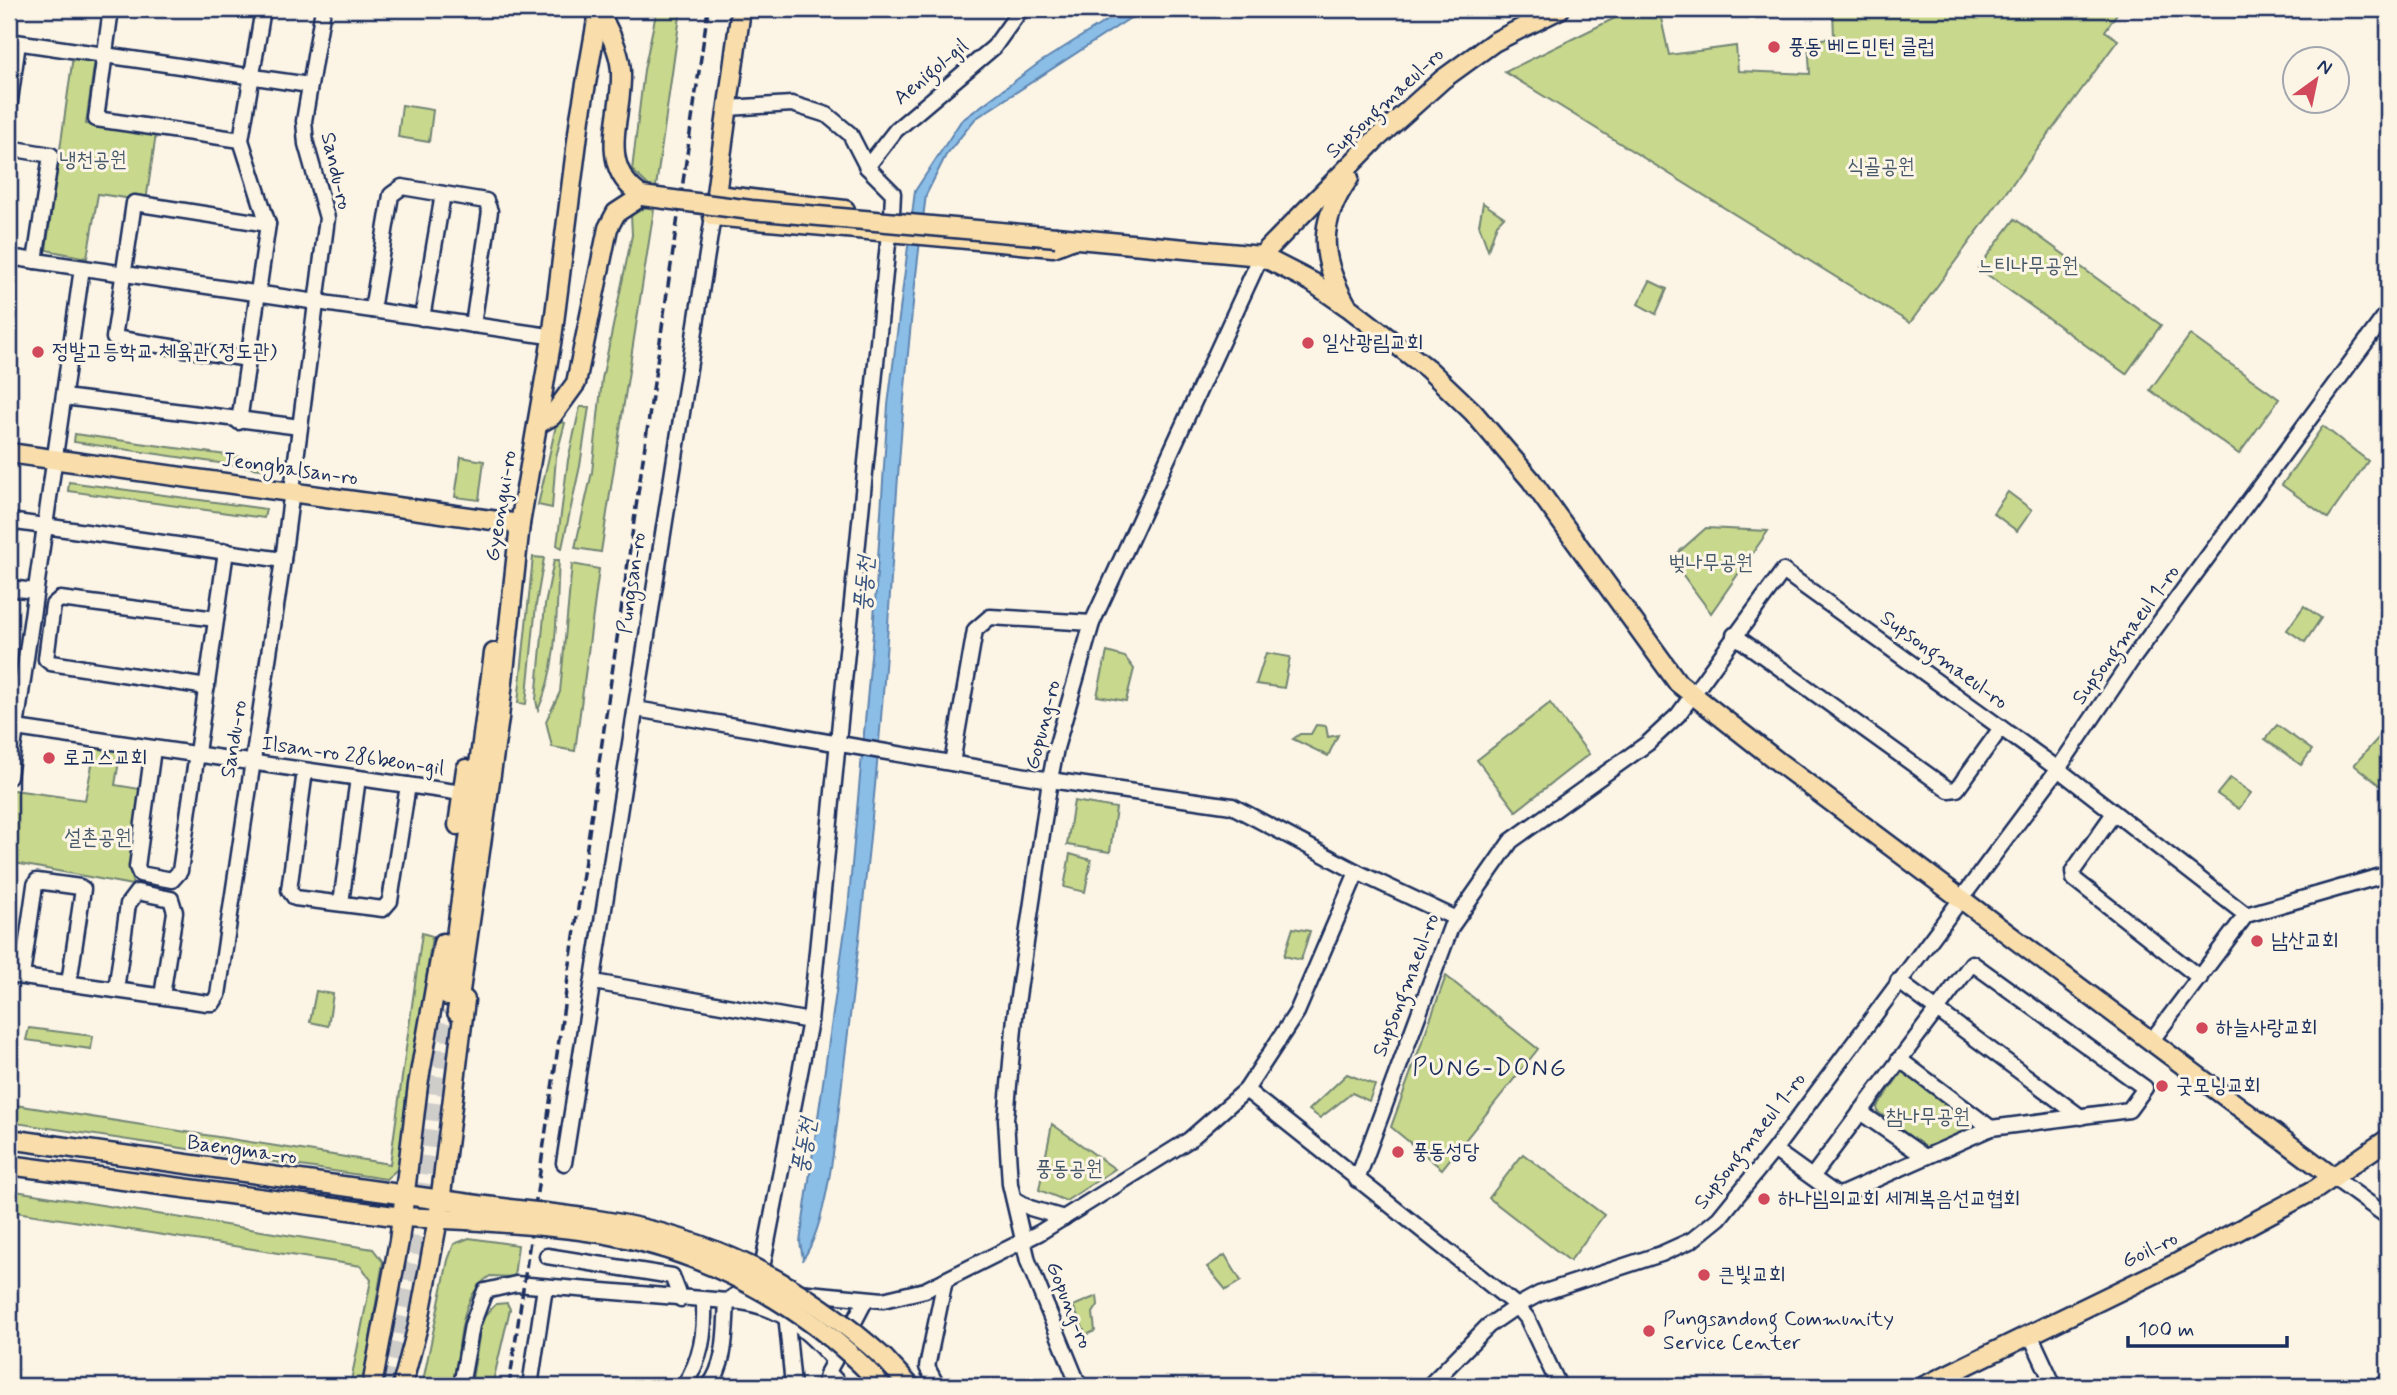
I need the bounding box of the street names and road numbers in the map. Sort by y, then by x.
street label: Aenigol-gil [888,32,976,113]
street label: Supsongmaeul-ro [1320,41,1451,167]
street label: Sandu-ro [314,130,358,212]
street label: Jeongbalsan-ro [220,446,360,493]
street label: Gyeongui-ro [478,448,524,564]
street label: Pungsan-ro [611,531,654,636]
street label: Supsongmaeul 1-ro [2066,559,2188,712]
street label: Supsongmaeul-ro [1873,604,2014,718]
street label: Gopung-ro [1018,677,1068,773]
street label: Sandu-ro [214,698,254,780]
street label: Ilsan-ro 286beon-gil [260,729,446,783]
street label: Supsongmaeul-ro [1366,909,1448,1062]
street label: Supsongmaeul 1-ro [1688,1067,1814,1217]
street label: Baengma-ro [185,1128,299,1173]
street label: Goil-ro [2117,1224,2183,1276]
street label: Gopung-ro [1039,1257,1099,1353]

